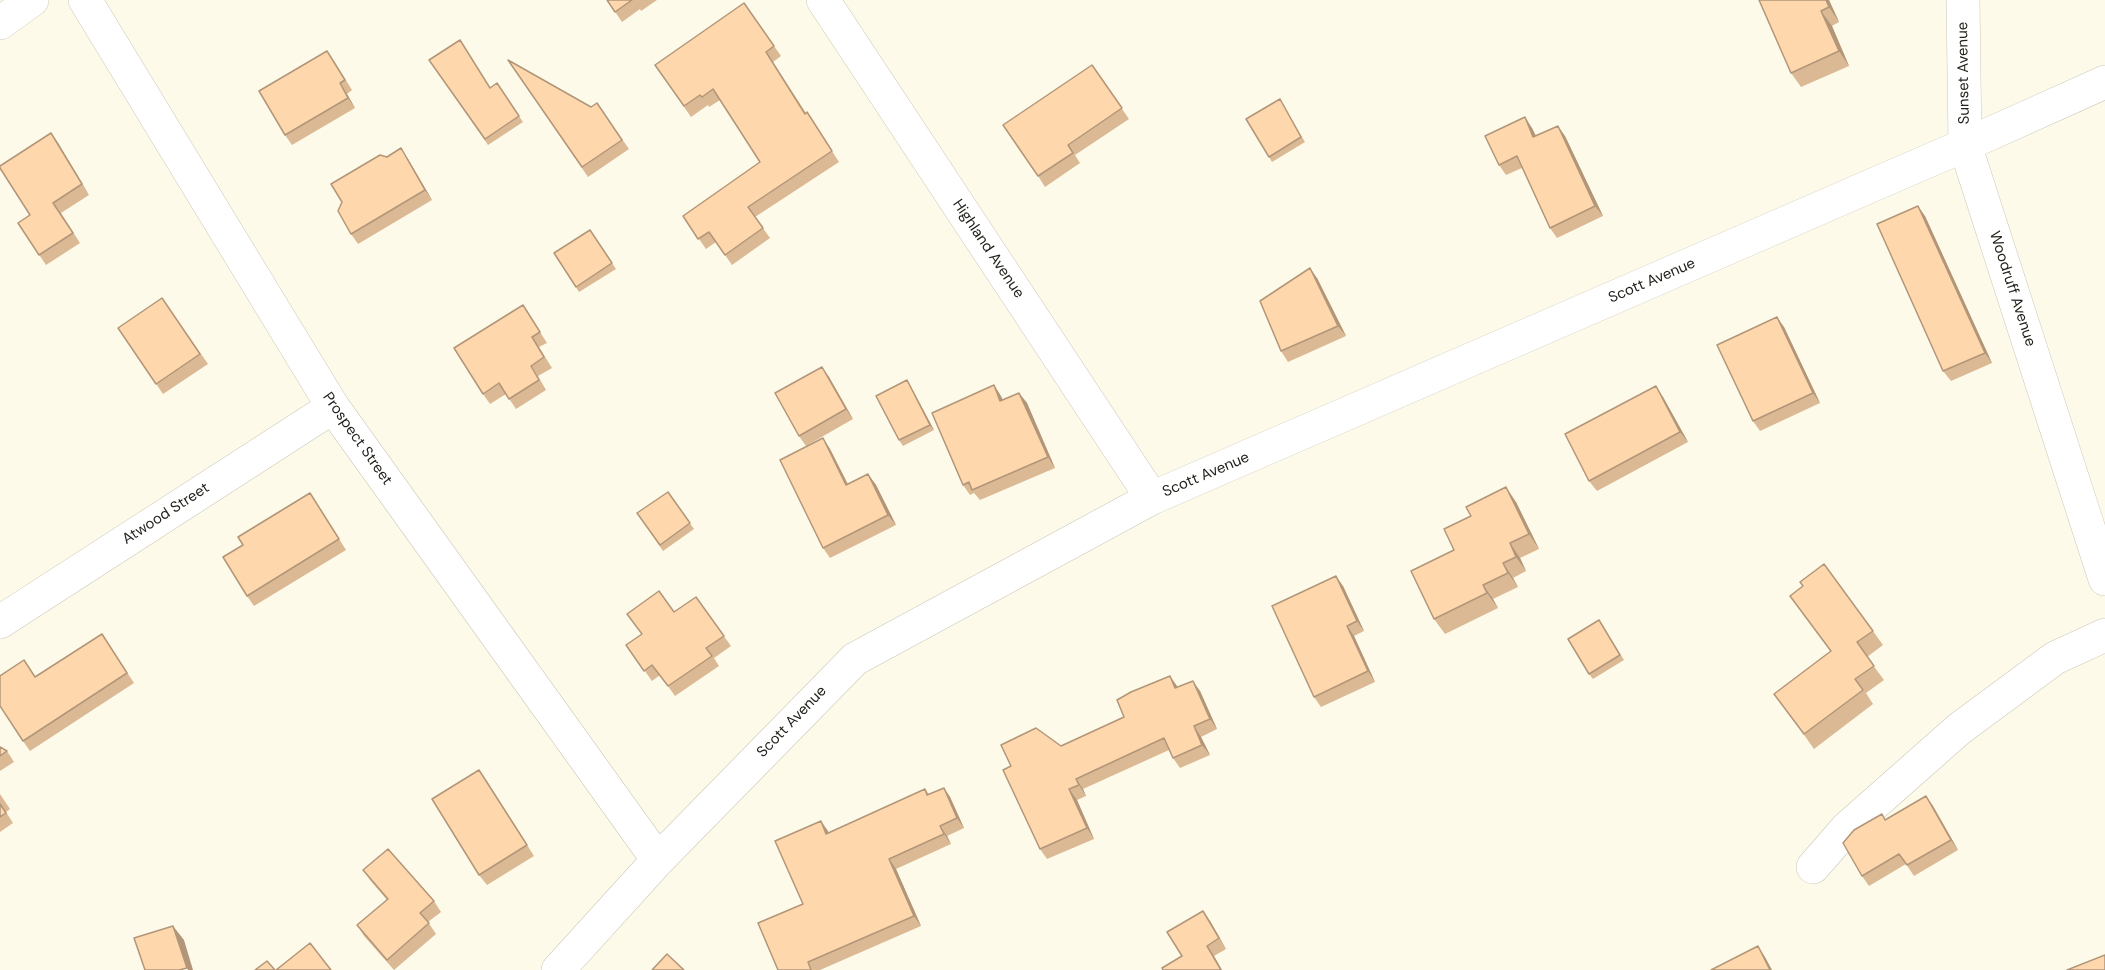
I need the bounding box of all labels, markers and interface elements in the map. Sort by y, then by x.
street label: Sunset Avenue [1954,22,1974,124]
street label: Highland Avenue [948,196,1028,302]
street label: Woodruff Avenue [1985,229,2039,349]
street label: Scott Avenue [1606,255,1698,307]
street label: Prospect Street [318,389,396,489]
street label: Scott Avenue [1160,449,1252,501]
street label: Atwood Street [119,479,213,549]
street label: Scott Avenue [753,682,831,762]

